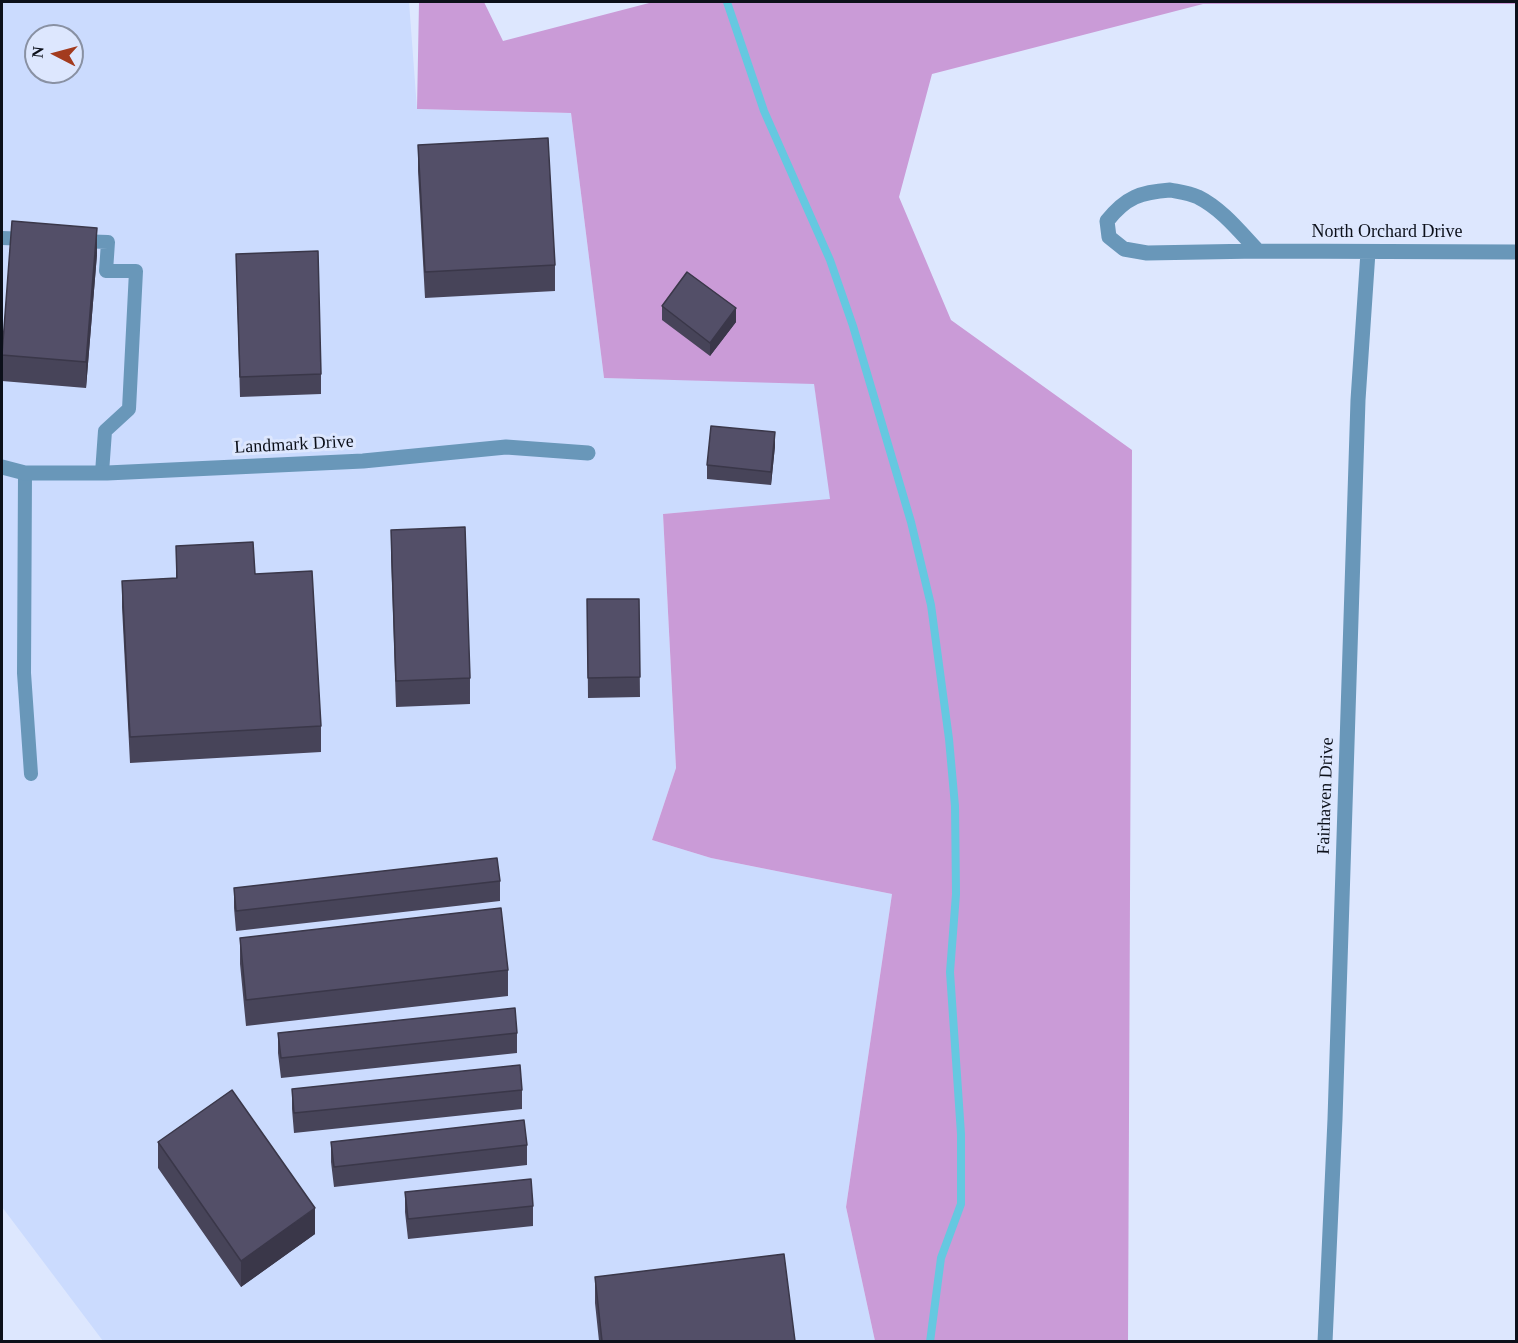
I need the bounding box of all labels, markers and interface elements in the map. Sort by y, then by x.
north arrow [24,24,84,84]
text: N [29,46,47,59]
street label: North Orchard Drive [1312,221,1462,243]
street label: Landmark Drive [234,431,354,459]
street label: Fairhaven Drive [1313,737,1339,855]

